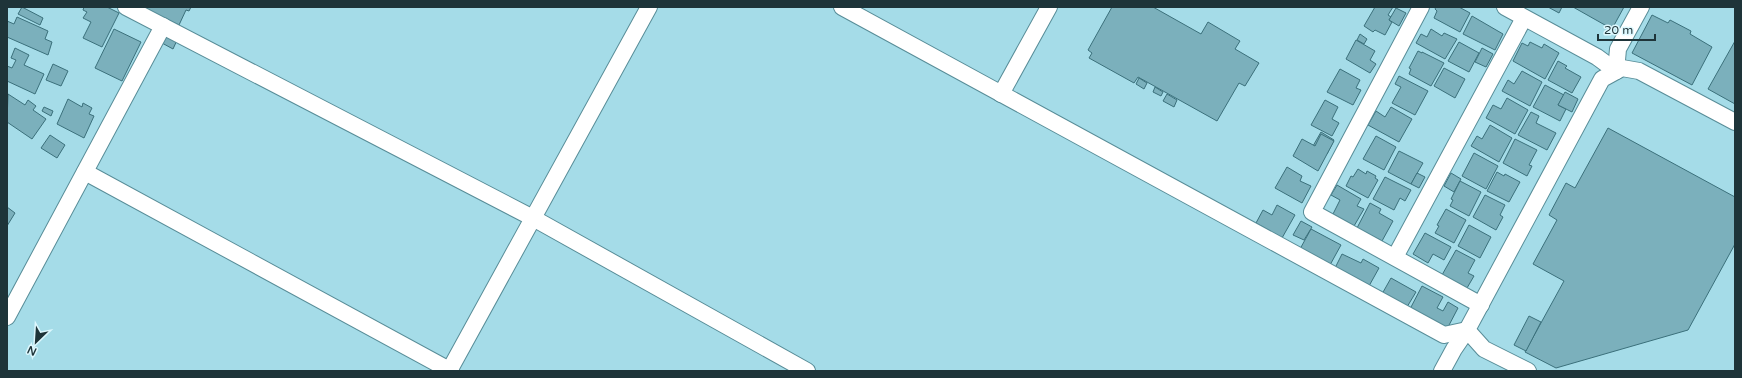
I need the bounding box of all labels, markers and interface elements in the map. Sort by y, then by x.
scale bar [1598,16,1655,42]
text: 20 m [1604,23,1633,37]
north arrow [16,322,56,362]
text: N [25,343,39,358]

